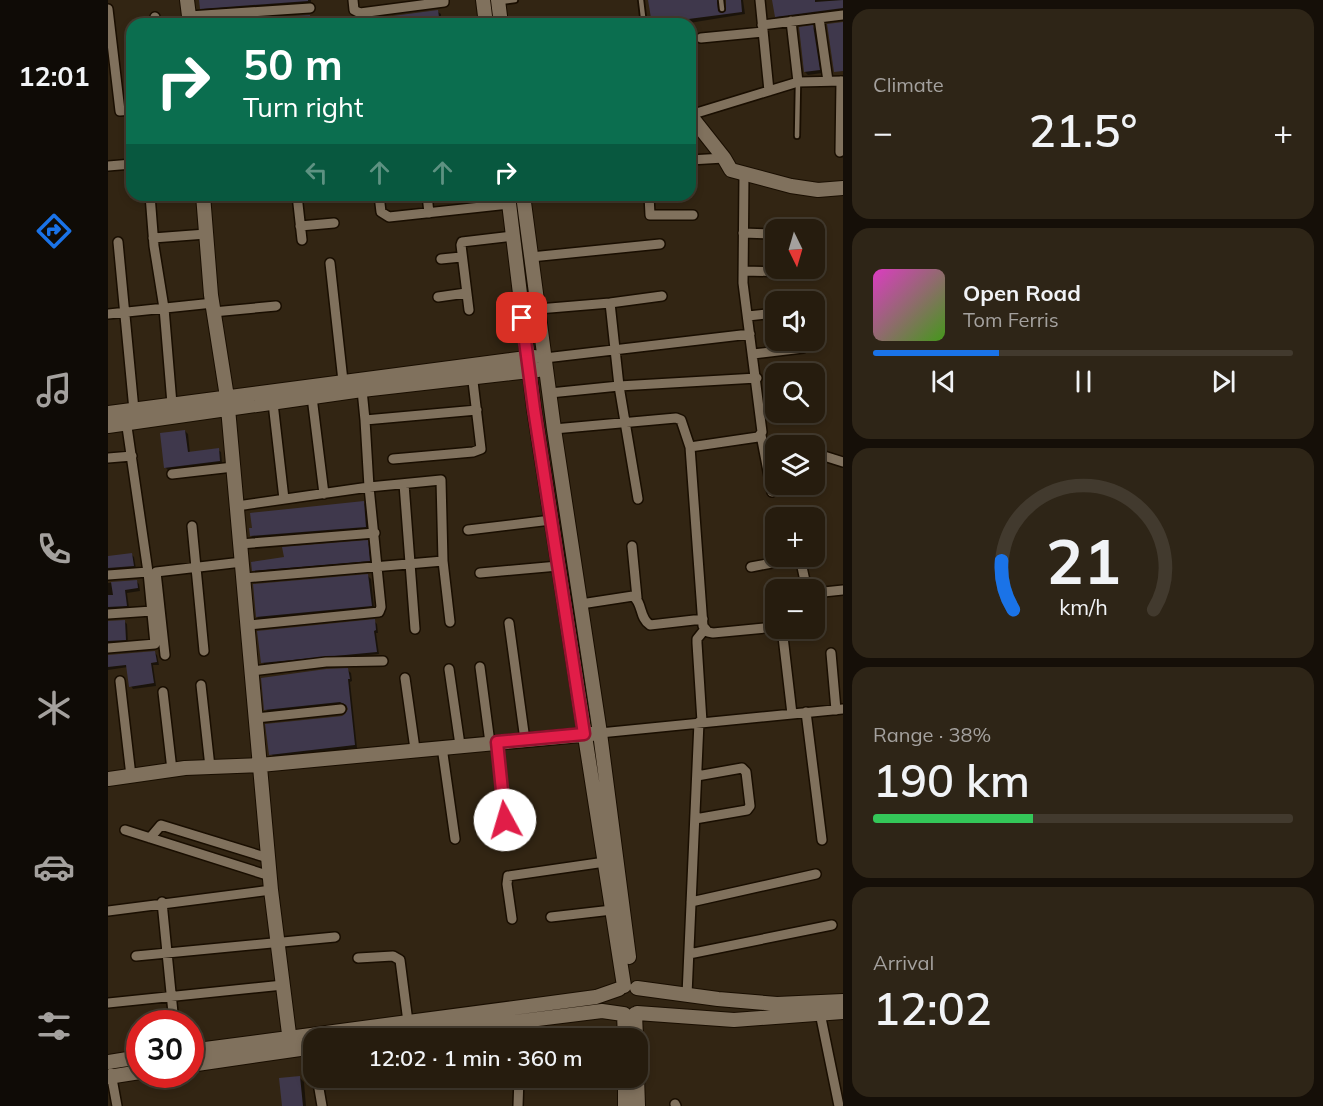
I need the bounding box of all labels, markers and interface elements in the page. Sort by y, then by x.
text: 50 m [243,38,343,91]
icon: right [144,42,222,120]
text: 12:01 [18,59,90,93]
text: Climate [873,72,944,97]
text: Turn right [243,90,363,124]
text: 21.5° [1029,102,1137,158]
text: − [873,111,893,152]
text: + [1273,111,1293,152]
icon: left [300,156,333,189]
icon: ahead [363,156,396,189]
icon: ahead [426,156,459,189]
icon: right [489,156,522,189]
icon: directions [33,210,75,252]
north arrow [765,219,825,279]
map controls [765,219,825,639]
text: Open Road [963,279,1081,307]
button: sound [765,291,825,351]
pin [496,292,547,343]
icon: arrive [505,301,538,334]
text: Tom Ferris [963,307,1059,332]
button: search [765,363,825,423]
icon: previous [927,365,960,398]
icon: pause [1067,365,1100,398]
icon: next [1207,365,1240,398]
icon: music [33,369,75,411]
button: layers [765,435,825,495]
button: + [765,507,825,567]
text: 21 [1046,521,1120,600]
icon: phone [33,528,75,570]
button: − [765,579,825,639]
text: km/h [1059,593,1107,620]
icon: climate [33,687,75,729]
text: Range · 38% [873,722,991,747]
text: 190 km [873,752,1030,808]
position arrow [473,788,537,852]
icon: car [33,846,75,888]
text: Arrival [873,950,934,975]
text: 12:02 [873,980,992,1036]
icon: filters [33,1005,75,1047]
speed limit sign: 30 [126,1010,204,1088]
text: 12:02 · 1 min · 360 m [368,1044,583,1072]

